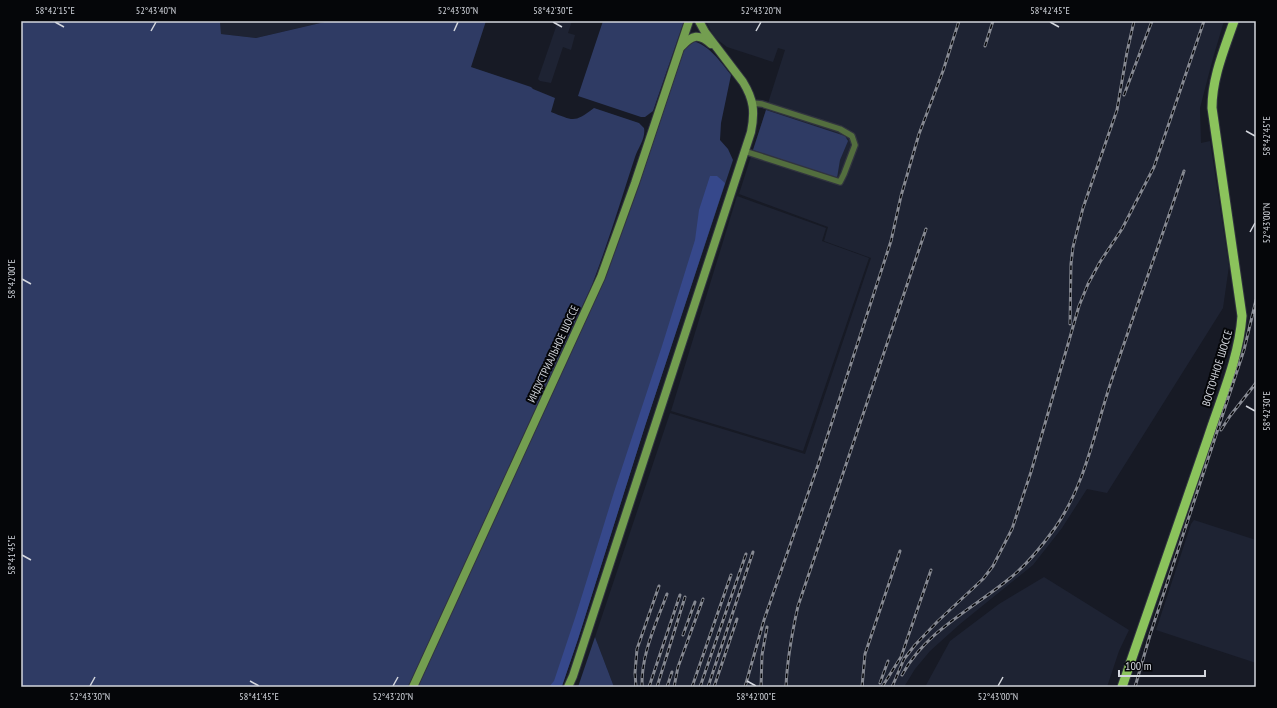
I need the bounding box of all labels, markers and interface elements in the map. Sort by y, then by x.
text: 58°42'15"E [35,4,75,17]
text: 52°43'40"N [136,4,176,17]
text: 52°43'30"N [438,4,478,17]
text: 58°42'30"E [533,4,573,17]
text: 52°43'20"N [741,4,781,17]
text: 58°42'45"E [1030,4,1070,17]
text: 58°42'45"E [1260,116,1273,156]
text: 52°43'00"N [1260,203,1273,243]
text: 58°42'00"E [5,259,18,299]
street label: ИНДУСТРИАЛЬНОЕ ШОССЕ [524,303,582,405]
street label: ВОСТОЧНОЕ ШОССЕ [1199,328,1235,408]
text: 58°42'30"E [1260,391,1273,431]
text: 58°41'45"E [5,535,18,575]
scale bar [1119,652,1205,678]
text: 100 m [1125,658,1152,673]
text: 52°43'30"N [70,690,110,703]
text: 58°41'45"E [239,690,279,703]
text: 52°43'20"N [373,690,413,703]
text: 58°42'00"E [736,690,776,703]
text: 52°43'00"N [978,690,1018,703]

